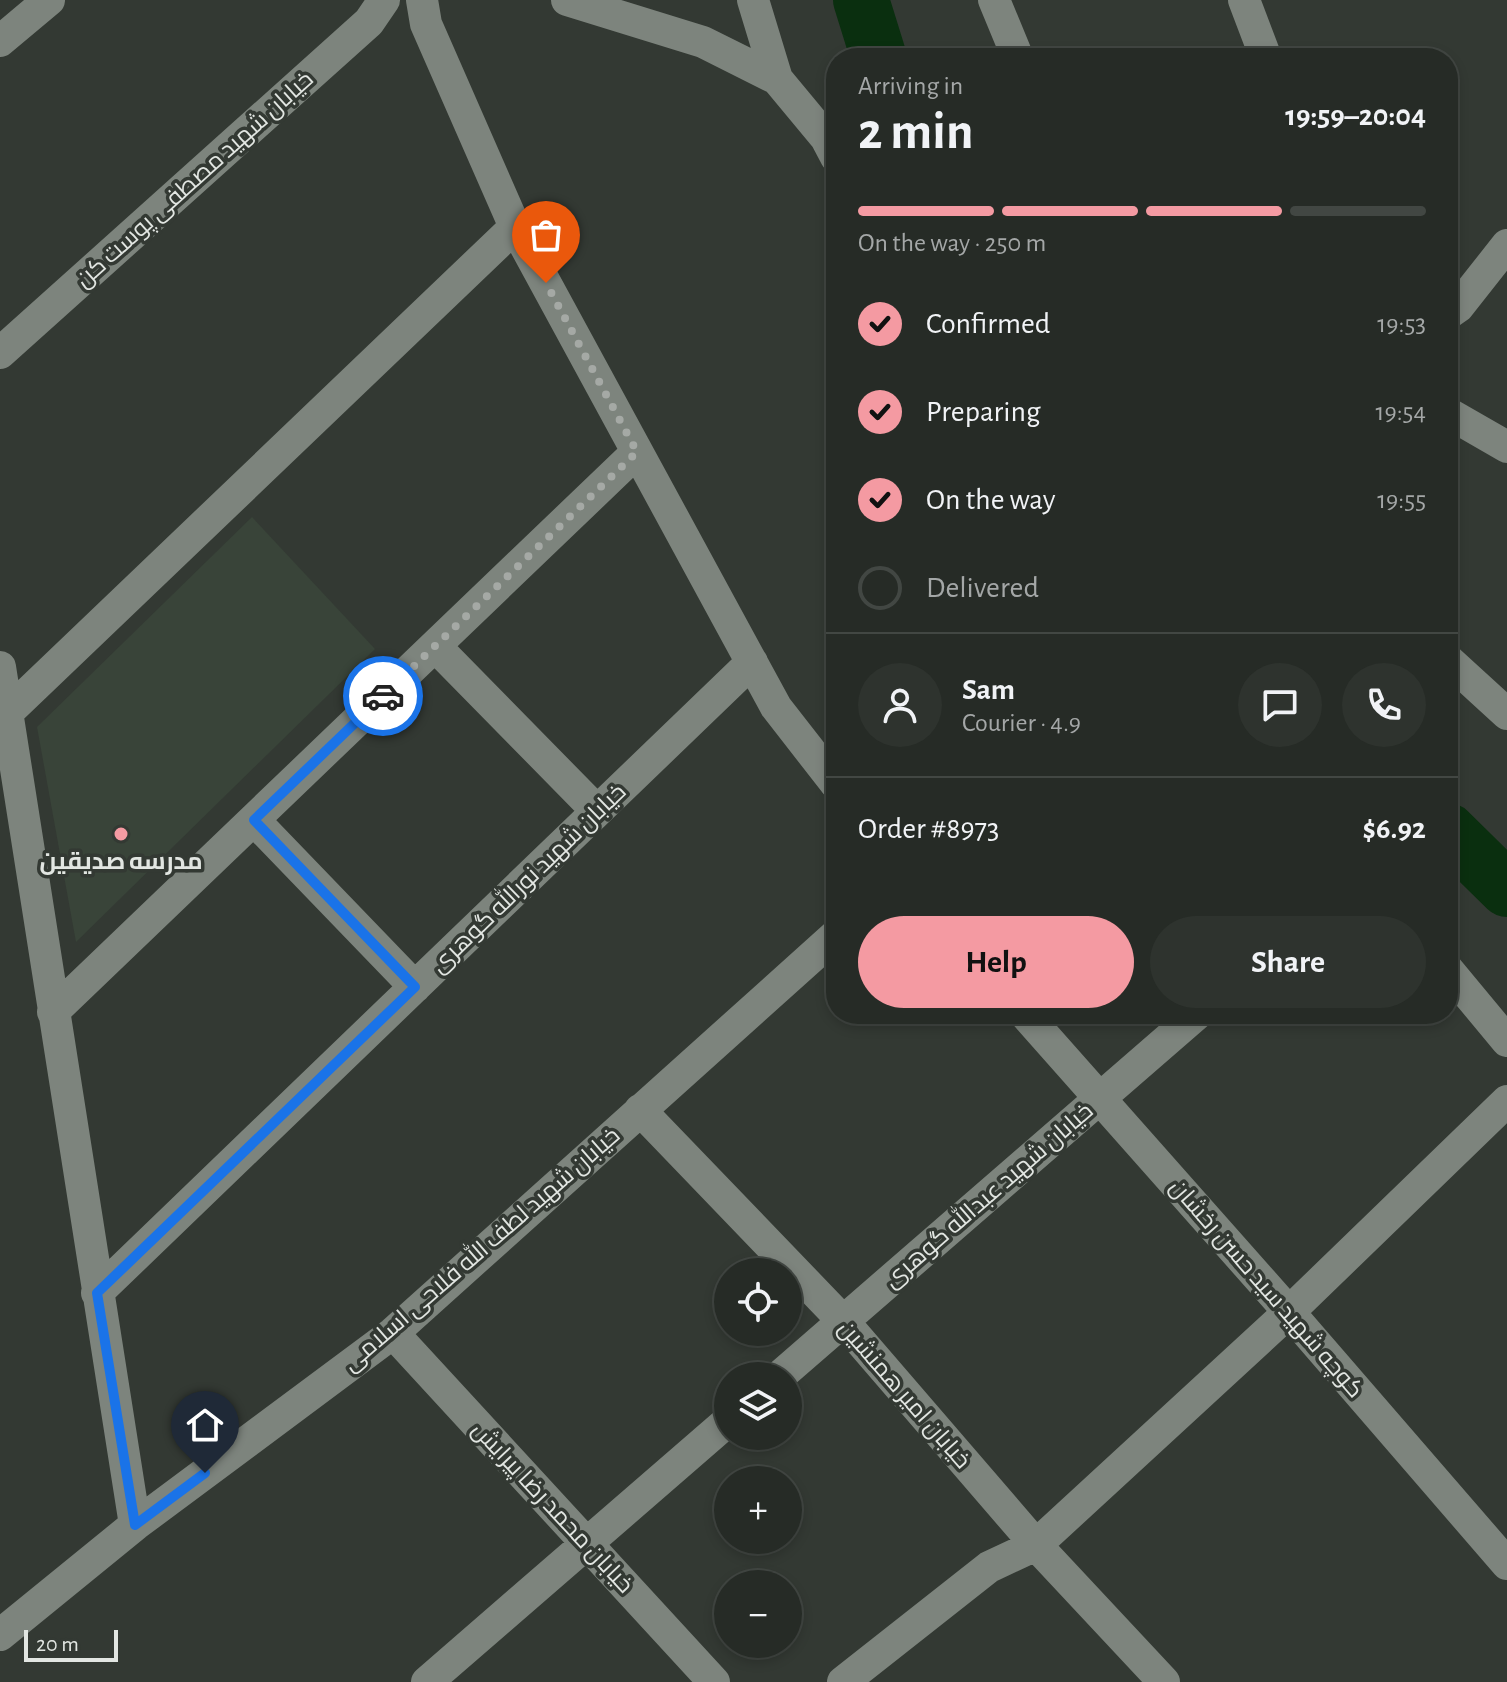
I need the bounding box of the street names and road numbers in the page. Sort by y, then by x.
street label: خیابان شهید مصطفی پوست کن [71,66,320,295]
street label: خیابان شهید نورالله گوهری [423,776,631,979]
street label: خیابان شهید عبدالله گوهری [876,1095,1098,1294]
street label: خیابان شهید لطف الله فلاحی اسلامی [335,1119,625,1377]
street label: کوچه شهید سید حسن رخشان [1163,1174,1368,1404]
street label: خیابان امیر همنشین [833,1315,976,1474]
street label: خیابان محمد رضا پیرایش [465,1417,638,1600]

